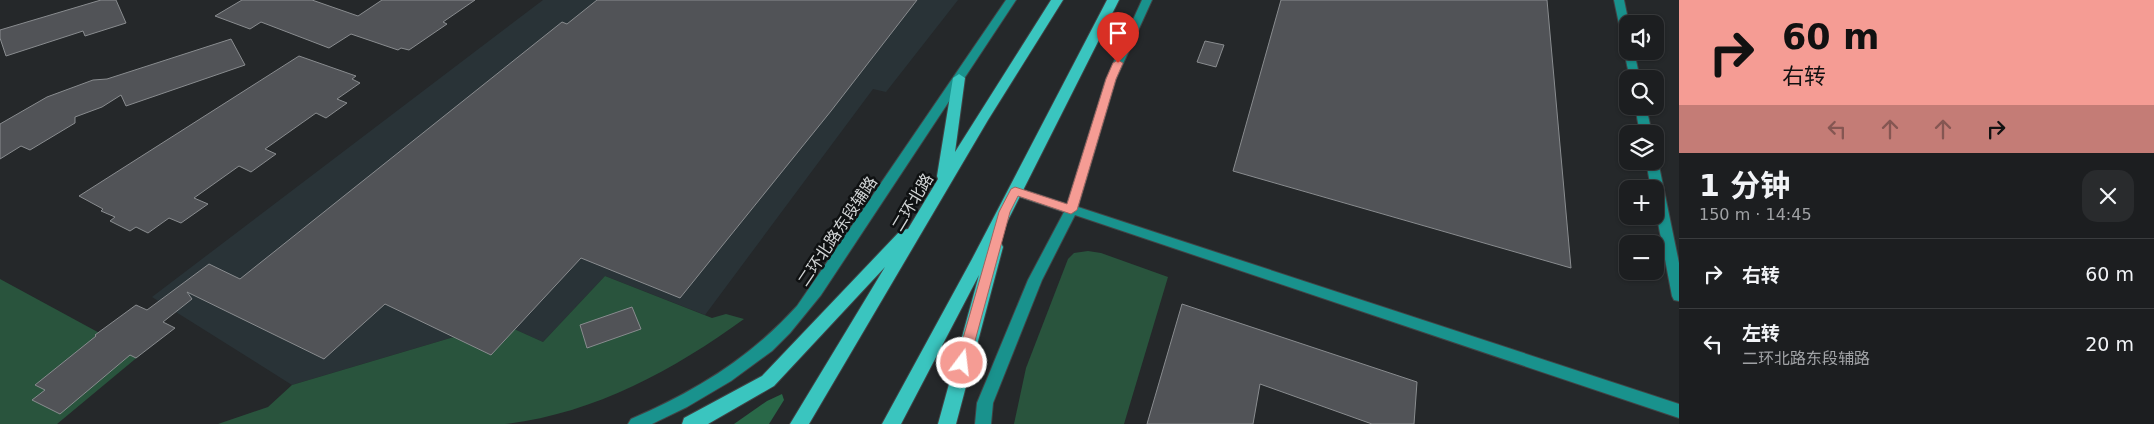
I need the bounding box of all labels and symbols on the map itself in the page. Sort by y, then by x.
pin [1097,12,1139,63]
street label: 二环北路 [888,170,937,235]
street label: 二环北路东段辅路 [794,173,881,290]
position arrow [935,336,987,388]

